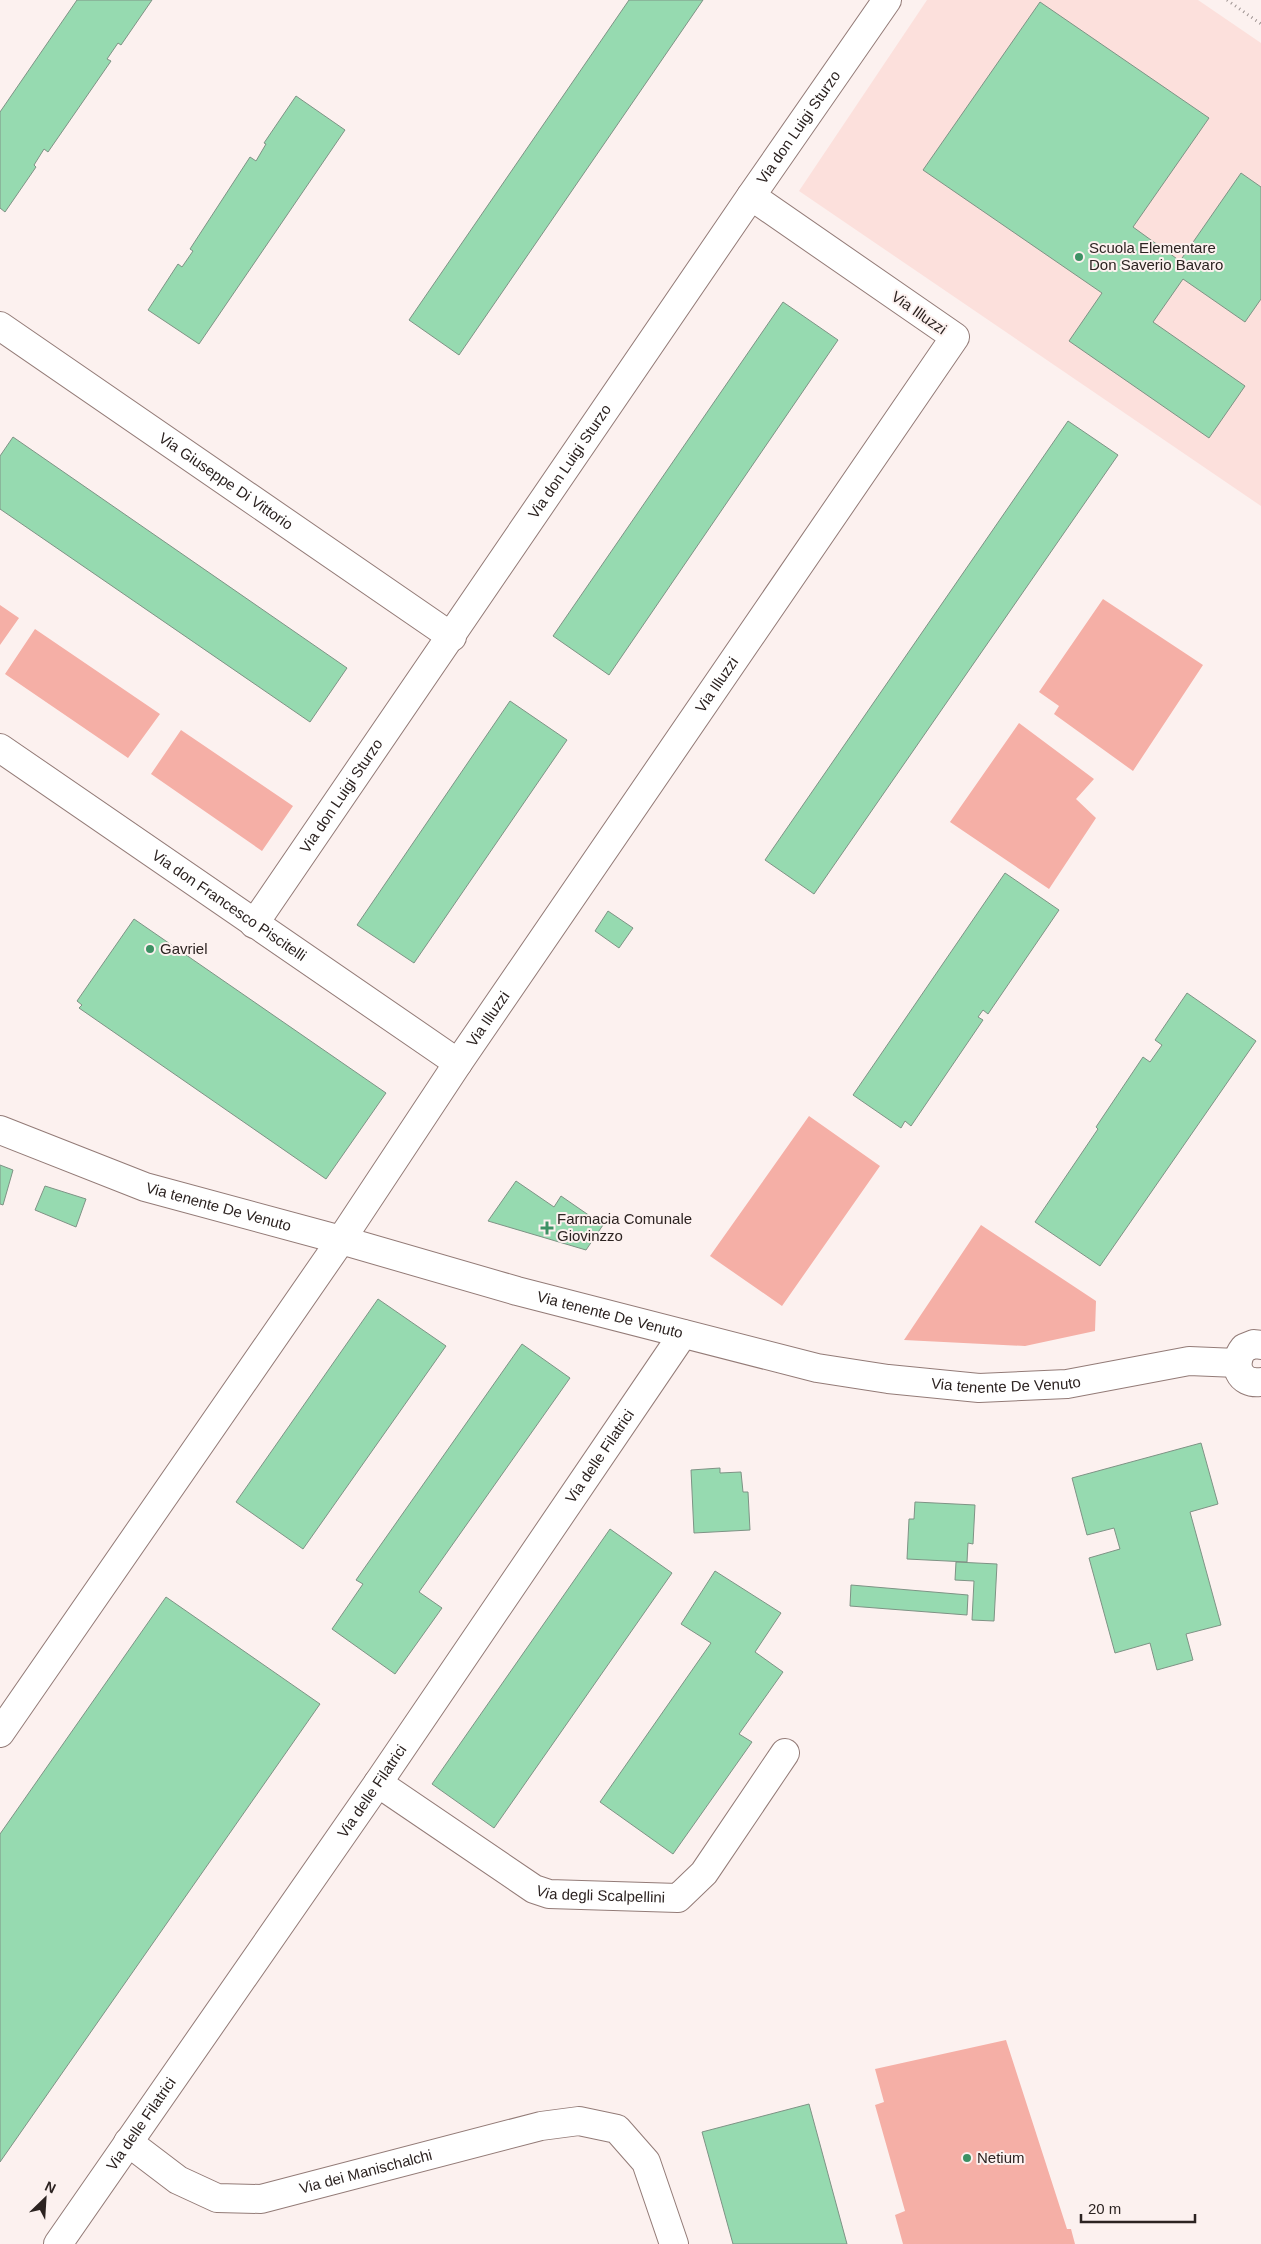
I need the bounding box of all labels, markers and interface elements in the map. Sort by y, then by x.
street label: Via don Luigi Sturzo [753,67,843,187]
place label: Scuola Elementare Don Saverio Bavaro [1089,239,1223,273]
marker: Scuola Elementare Don Saverio Bavaro [1073,251,1085,263]
street label: Via Illuzzi [889,288,950,338]
street label: Via don Luigi Sturzo [525,401,614,521]
street label: Via Giuseppe Di Vittorio [156,429,296,533]
street label: Via Illuzzi [692,654,741,715]
street label: Via don Luigi Sturzo [296,736,386,856]
street label: Via don Francesco Piscitelli [149,846,310,964]
place label: Gavriel [160,940,208,957]
marker: Gavriel [144,943,156,955]
street label: Via Illuzzi [463,988,513,1050]
street label: Via tenente De Venuto [144,1179,293,1234]
place label: Farmacia Comunale Giovinzzo [557,1210,692,1244]
marker: Farmacia Comunale Giovinzzo [541,1222,553,1234]
street label: Via tenente De Venuto [535,1287,685,1341]
street label: Via tenente De Venuto [930,1373,1082,1396]
street label: Via delle Filatrici [562,1406,637,1506]
street label: Via delle Filatrici [334,1741,410,1841]
street label: Via degli Scalpellini [534,1881,665,1906]
street label: Via delle Filatrici [103,2074,179,2173]
street label: Via dei Manischalchi [297,2146,434,2197]
place label: Netium [977,2149,1025,2166]
marker: Netium [961,2152,973,2164]
north arrow [20,2174,70,2224]
text: N [43,2178,58,2197]
scale bar [1081,2192,1195,2224]
text: 20 m [1088,2200,1121,2217]

